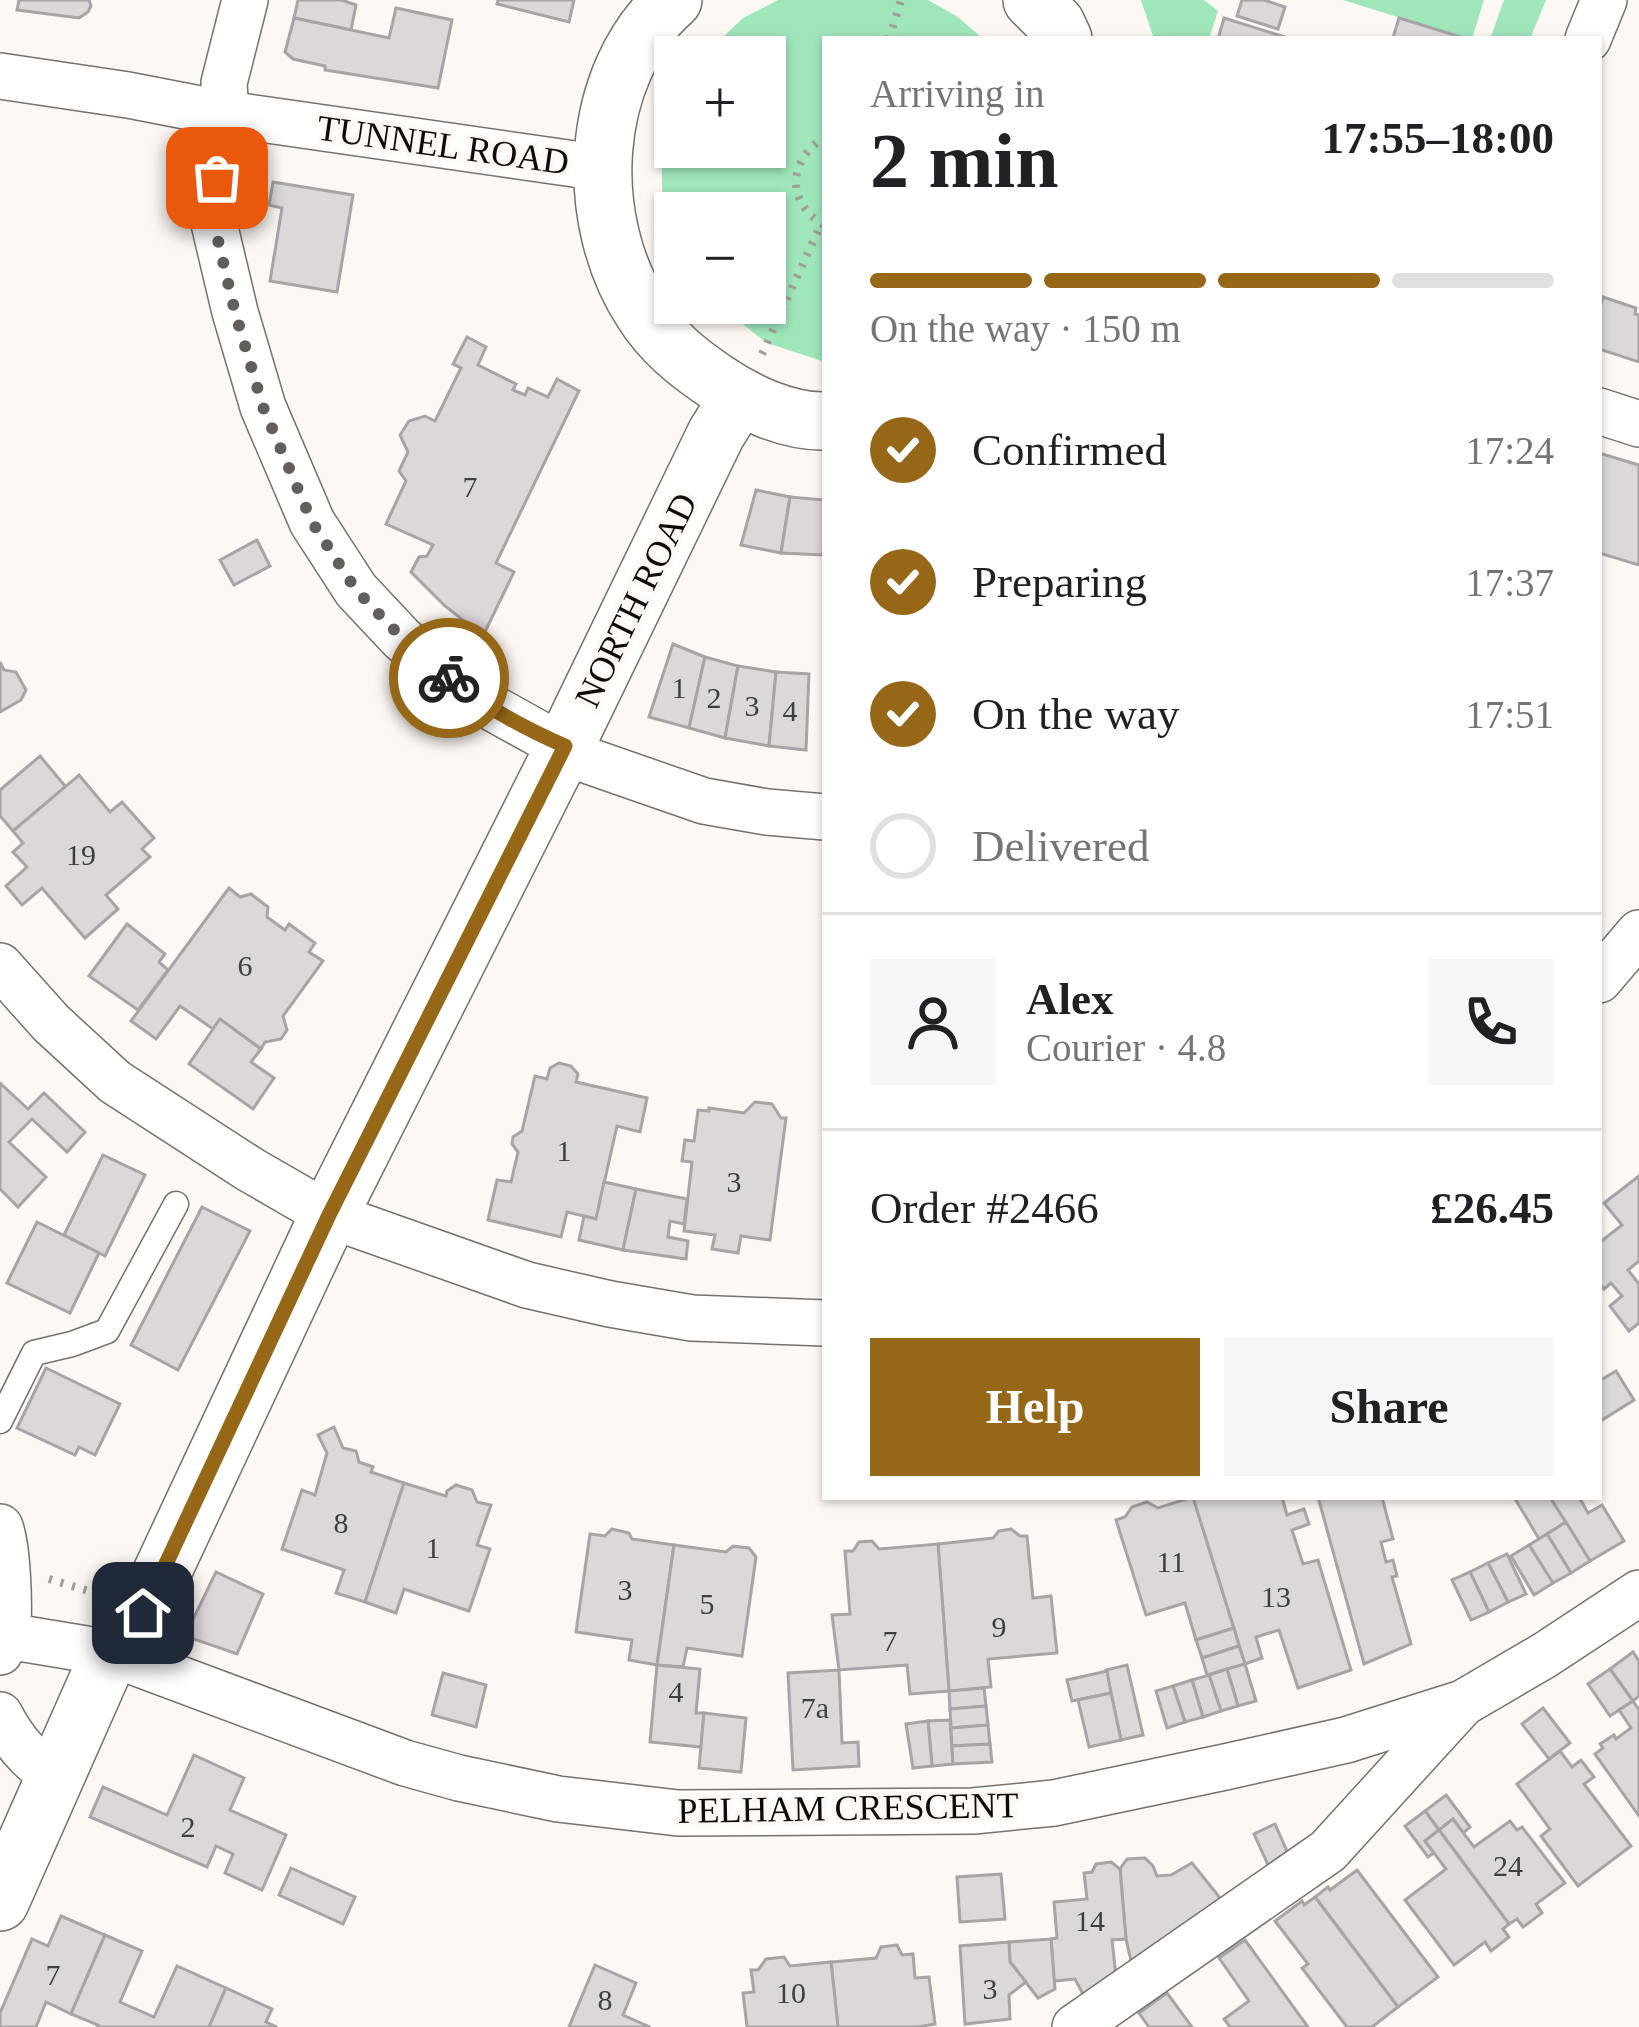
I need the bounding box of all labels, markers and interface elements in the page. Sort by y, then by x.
map controls [654,36,786,324]
button: + [654,36,786,168]
text: Arriving in [870,72,1044,115]
street label: TUNNEL ROAD [315,108,571,182]
text: 17:55–18:00 [1322,113,1554,163]
text: 2 min [870,117,1059,204]
pin [166,127,268,229]
icon: bag [184,145,250,211]
button: − [654,192,786,324]
text: On the way · 150 m [870,307,1181,350]
icon: check [870,417,936,483]
text: Confirmed [972,425,1167,475]
text: 17:24 [1465,429,1554,472]
house number: 7 [463,470,478,503]
street label: NORTH ROAD [567,487,705,713]
icon: check [870,549,936,615]
text: Preparing [972,557,1147,607]
text: 17:37 [1465,561,1554,604]
courier [389,618,509,738]
icon: bike [416,645,482,711]
house number: 1 [672,671,687,704]
house number: 2 [707,681,722,714]
icon: check [870,681,936,747]
house number: 3 [745,689,760,722]
text: On the way [972,689,1179,739]
text: 17:51 [1465,693,1554,736]
house number: 4 [783,694,798,727]
text: Delivered [972,821,1149,871]
house number: 19 [66,838,96,871]
house number: 6 [238,949,253,982]
button: person [870,959,996,1085]
button: phone [1428,959,1554,1085]
text: Alex [1026,974,1113,1024]
text: Courier · 4.8 [1026,1026,1226,1069]
house number: 1 [557,1134,572,1167]
house number: 3 [727,1165,742,1198]
text: Order #2466 [870,1183,1099,1233]
text: £26.45 [1430,1183,1554,1233]
button: Help [870,1338,1200,1476]
button: Share [1224,1338,1554,1476]
house number: 8 [334,1506,349,1539]
house number: 1 [426,1531,441,1564]
house number: 11 [1157,1545,1185,1578]
pin [92,1562,194,1664]
house number: 3 [618,1573,633,1606]
icon: home [110,1580,176,1646]
house number: 13 [1261,1580,1291,1613]
house number: 5 [700,1587,715,1620]
house number: 9 [992,1610,1007,1643]
house number: 7 [883,1624,898,1657]
house number: 4 [669,1675,684,1708]
house number: 7a [801,1691,829,1724]
street label: PELHAM CRESCENT [677,1785,1019,1831]
house number: 2 [181,1810,196,1843]
house number: 24 [1493,1849,1523,1882]
house number: 14 [1075,1904,1105,1937]
house number: 7 [46,1958,61,1991]
house number: 3 [983,1972,998,2005]
house number: 10 [776,1976,806,2009]
house number: 8 [598,1983,613,2016]

